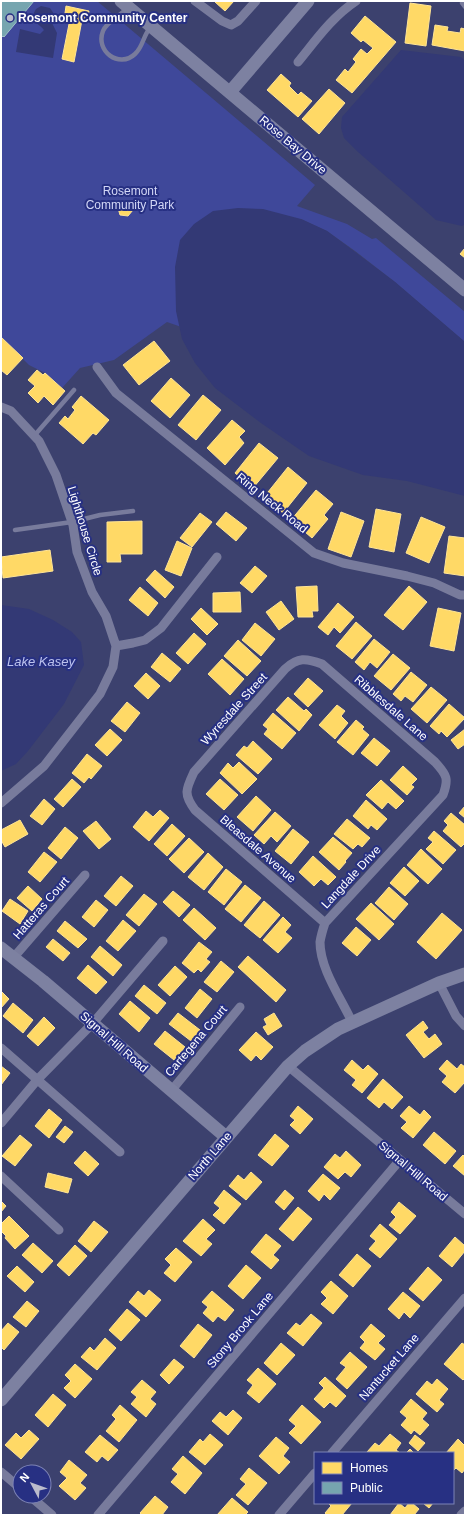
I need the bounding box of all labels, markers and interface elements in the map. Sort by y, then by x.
place label: Rosemont Community Center [18,11,188,25]
marker: Rosemont Community Center [5,13,15,23]
street label: Rose Bay Drive [257,113,330,177]
park label: Rosemont Community Park [86,184,175,212]
street label: Ring Neck Road [234,470,310,536]
street label: Lighthouse Circle [65,485,105,578]
water label: Lake Kasey [7,654,76,669]
street label: Wyresdale Street [198,670,270,748]
street label: Ribblesdale Lane [351,672,431,744]
street label: Bleasdale Avenue [217,812,299,886]
street label: Langdale Drive [318,842,384,911]
street label: Hatteras Court [10,873,72,942]
street label: Cartegena Court [162,1002,230,1079]
street label: Signal Hill Road [77,1009,151,1075]
street label: North Lane [185,1129,235,1183]
street label: Signal Hill Road [376,1138,450,1204]
street label: Stony Brook Lane [204,1289,276,1371]
street label: Nantucket Lane [356,1330,422,1403]
legend [314,1452,454,1504]
text: Homes [350,1461,388,1475]
north arrow [12,1464,52,1504]
text: N [17,1470,32,1484]
text: Public [350,1481,383,1495]

